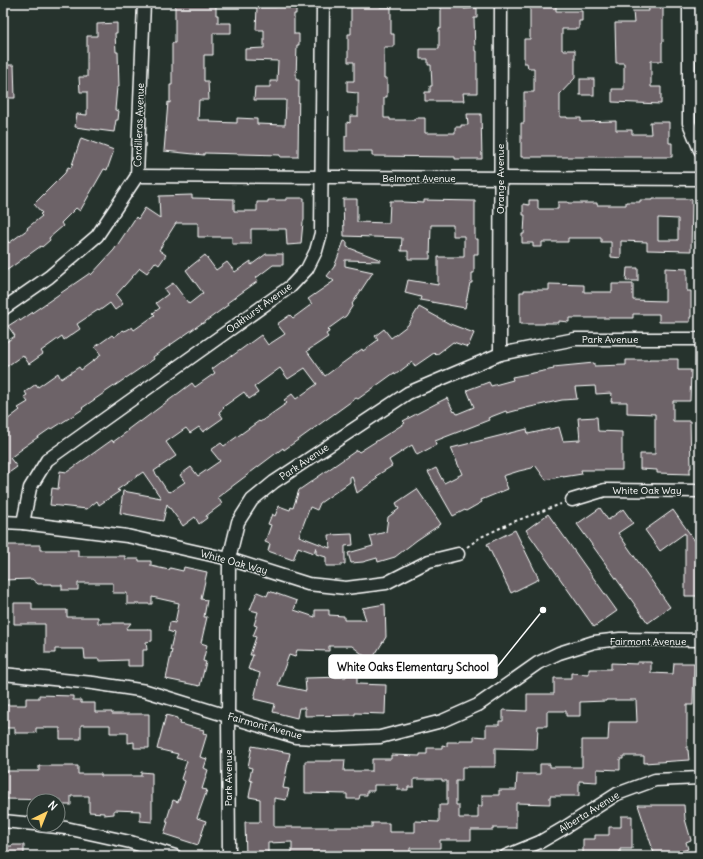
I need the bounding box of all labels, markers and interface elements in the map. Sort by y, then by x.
street label: Cordilleras Avenue [131,83,147,167]
street label: Orange Avenue [494,144,507,214]
street label: Belmont Avenue [382,172,456,185]
street label: Oakhurst Avenue [224,280,294,336]
street label: Park Avenue [582,333,638,346]
street label: Park Avenue [277,441,331,483]
street label: White Oak Way [612,484,682,497]
street label: White Oak Way [199,547,269,577]
street label: Fairmont Avenue [610,635,686,648]
callout: White Oaks Elementary School [329,655,497,678]
text: White Oaks Elementary School [337,660,489,675]
street label: Fairmont Avenue [226,710,304,742]
street label: Park Avenue [222,750,235,806]
street label: Alberta Avenue [556,788,622,836]
north arrow [26,793,66,833]
text: N [45,798,60,813]

